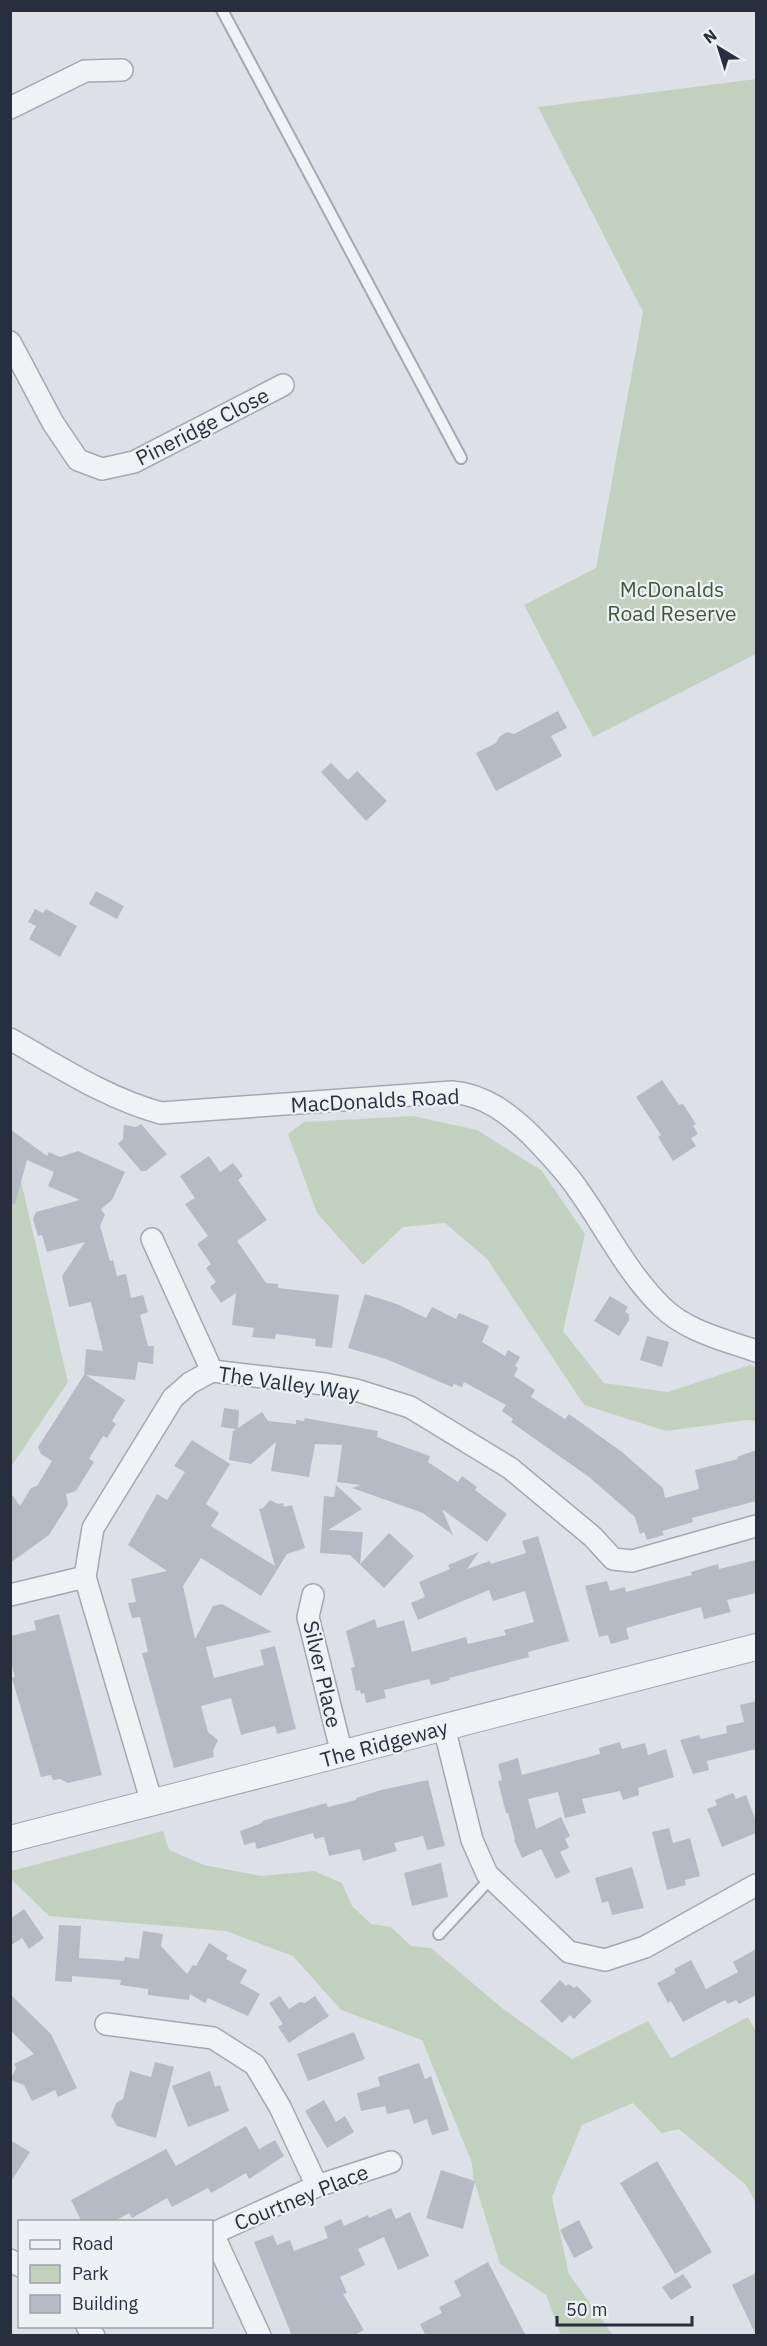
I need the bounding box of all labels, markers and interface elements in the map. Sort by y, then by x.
north arrow [689,18,749,78]
text: N [699,25,720,48]
street label: Pineridge Close [130,380,274,472]
park label: McDonalds Road Reserve [607,575,737,627]
street label: MacDonalds Road [290,1082,460,1118]
street label: The Valley Way [217,1359,362,1407]
street label: Silver Place [297,1618,349,1730]
street label: The Ridgeway [317,1712,451,1774]
street label: Courtney Place [230,2157,372,2237]
legend [18,2220,213,2328]
text: Road [72,2232,113,2255]
text: Park [72,2262,109,2285]
scale bar [557,2289,692,2327]
text: Building [72,2292,139,2315]
text: 50 m [566,2298,608,2321]

